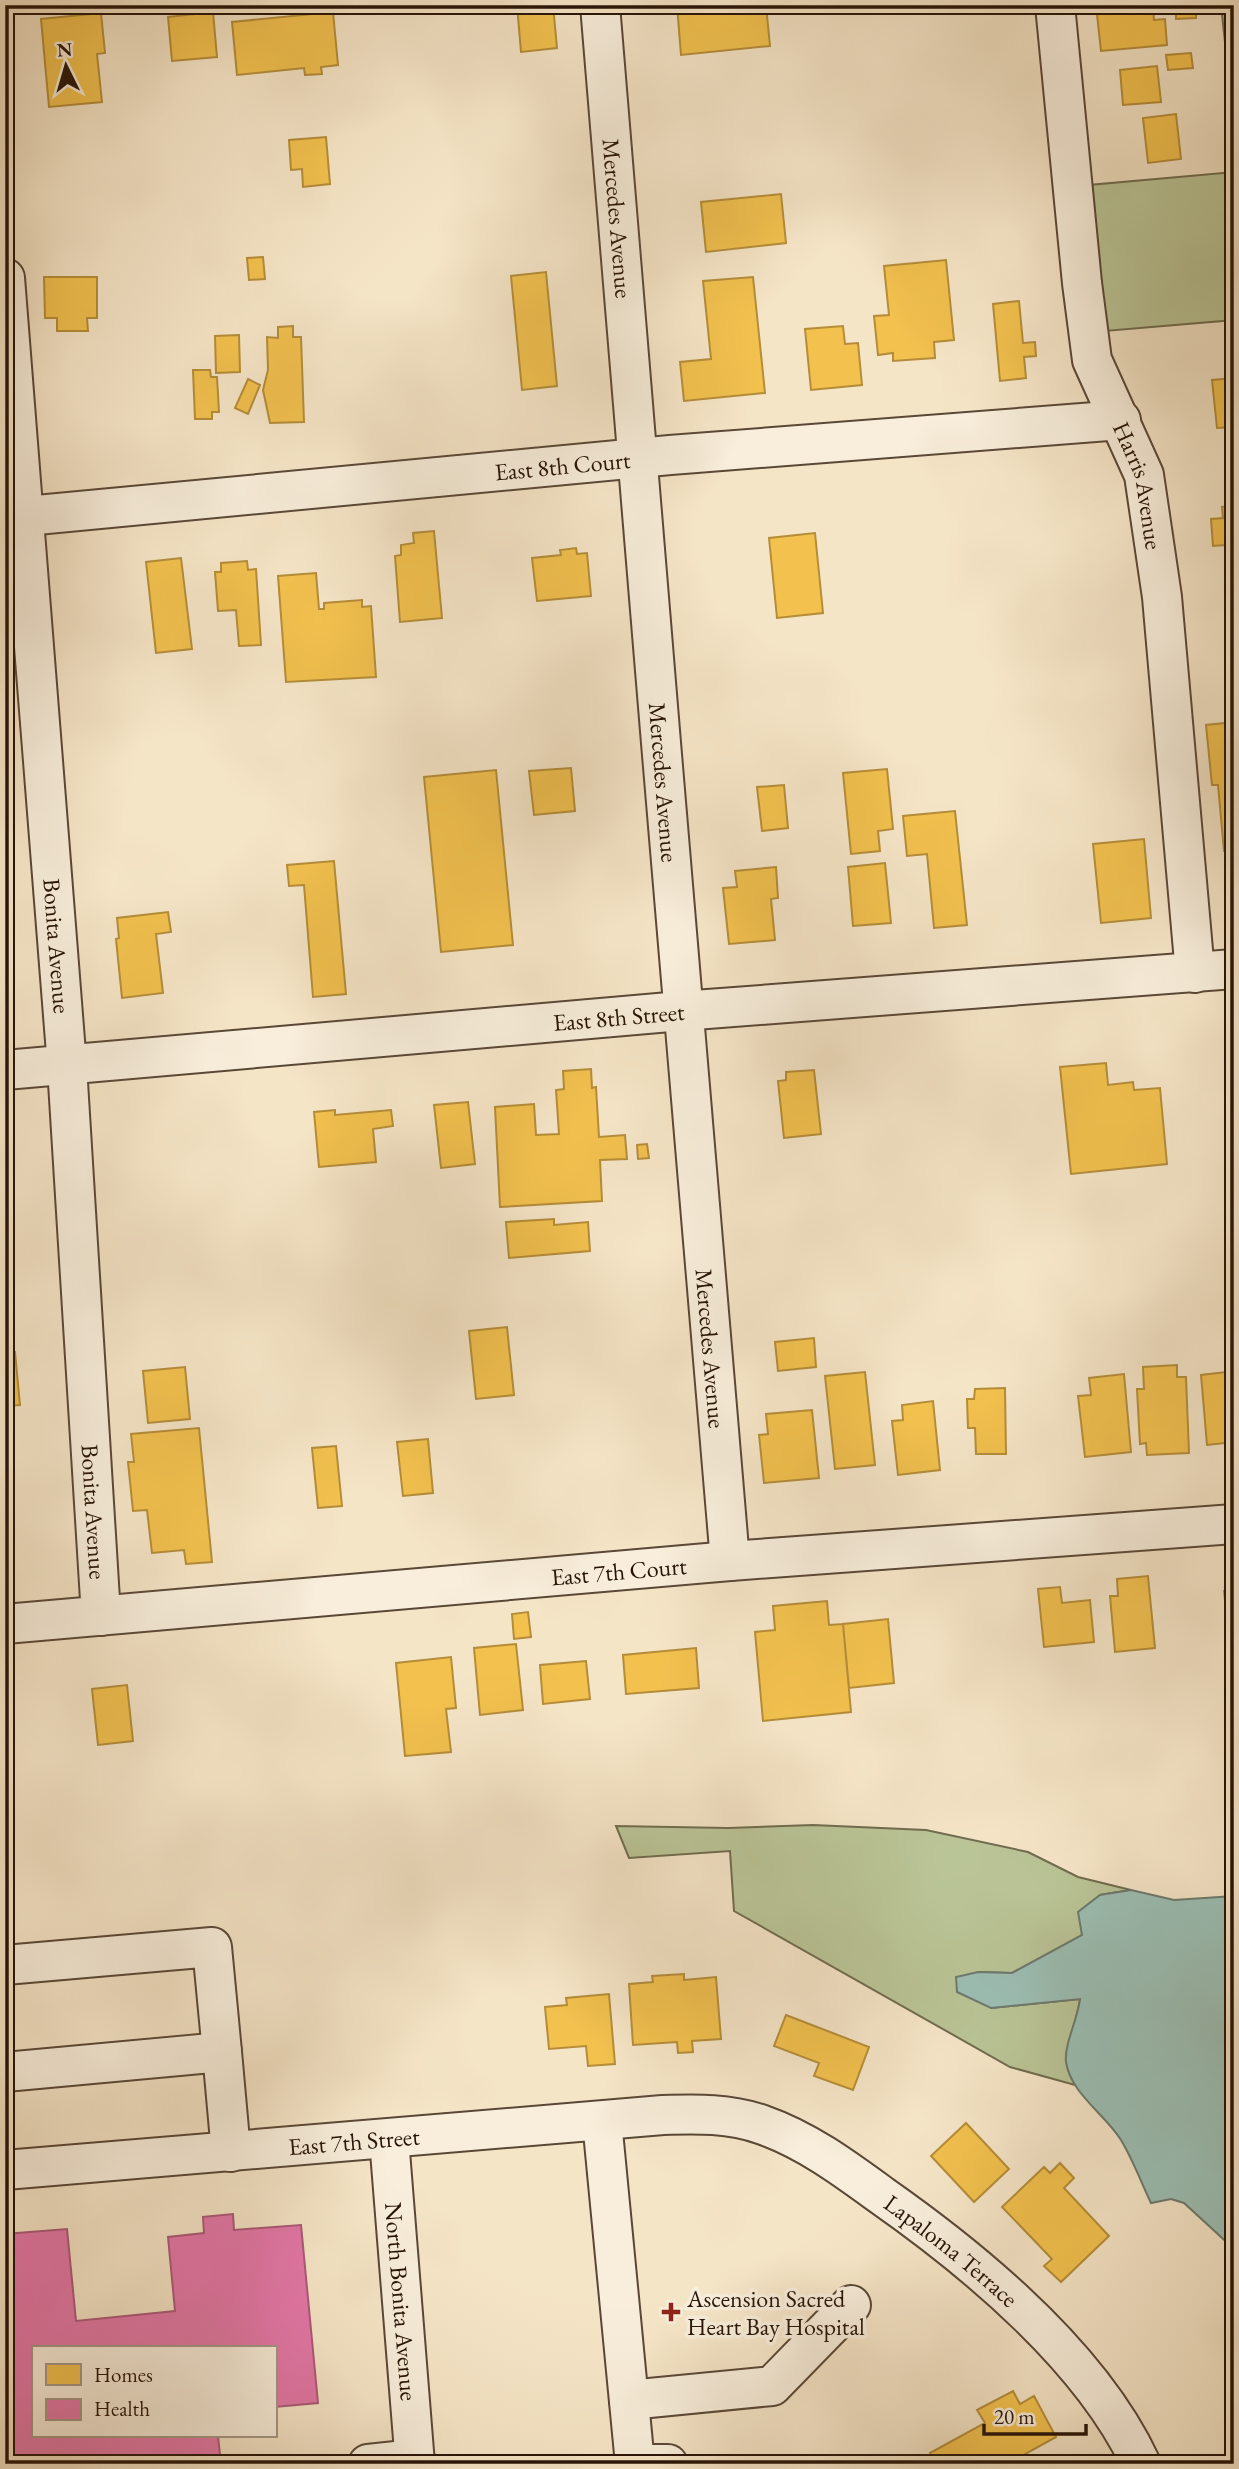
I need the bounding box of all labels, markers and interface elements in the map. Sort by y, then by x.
north arrow [32,32,102,102]
text: N [56,36,74,63]
street label: Mercedes Avenue [596,137,640,299]
street label: Harris Avenue [1106,416,1170,552]
street label: East 8th Court [493,443,632,487]
street label: Mercedes Avenue [642,701,686,863]
street label: Bonita Avenue [37,877,78,1015]
street label: East 8th Street [552,995,686,1038]
street label: Mercedes Avenue [689,1267,734,1429]
street label: Bonita Avenue [75,1443,114,1580]
street label: East 7th Court [550,1549,688,1592]
street label: East 7th Street [287,2120,421,2162]
street label: Lapaloma Terrace [878,2187,1025,2313]
street label: North Bonita Avenue [379,2201,425,2402]
place label: Ascension Sacred Heart Bay Hospital [686,2283,865,2342]
marker: Ascension Sacred Heart Bay Hospital [661,2302,681,2322]
legend [32,2346,276,2438]
text: Homes [94,2361,153,2388]
scale bar [984,2392,1085,2436]
text: Health [94,2395,150,2422]
text: 20 m [994,2403,1035,2430]

